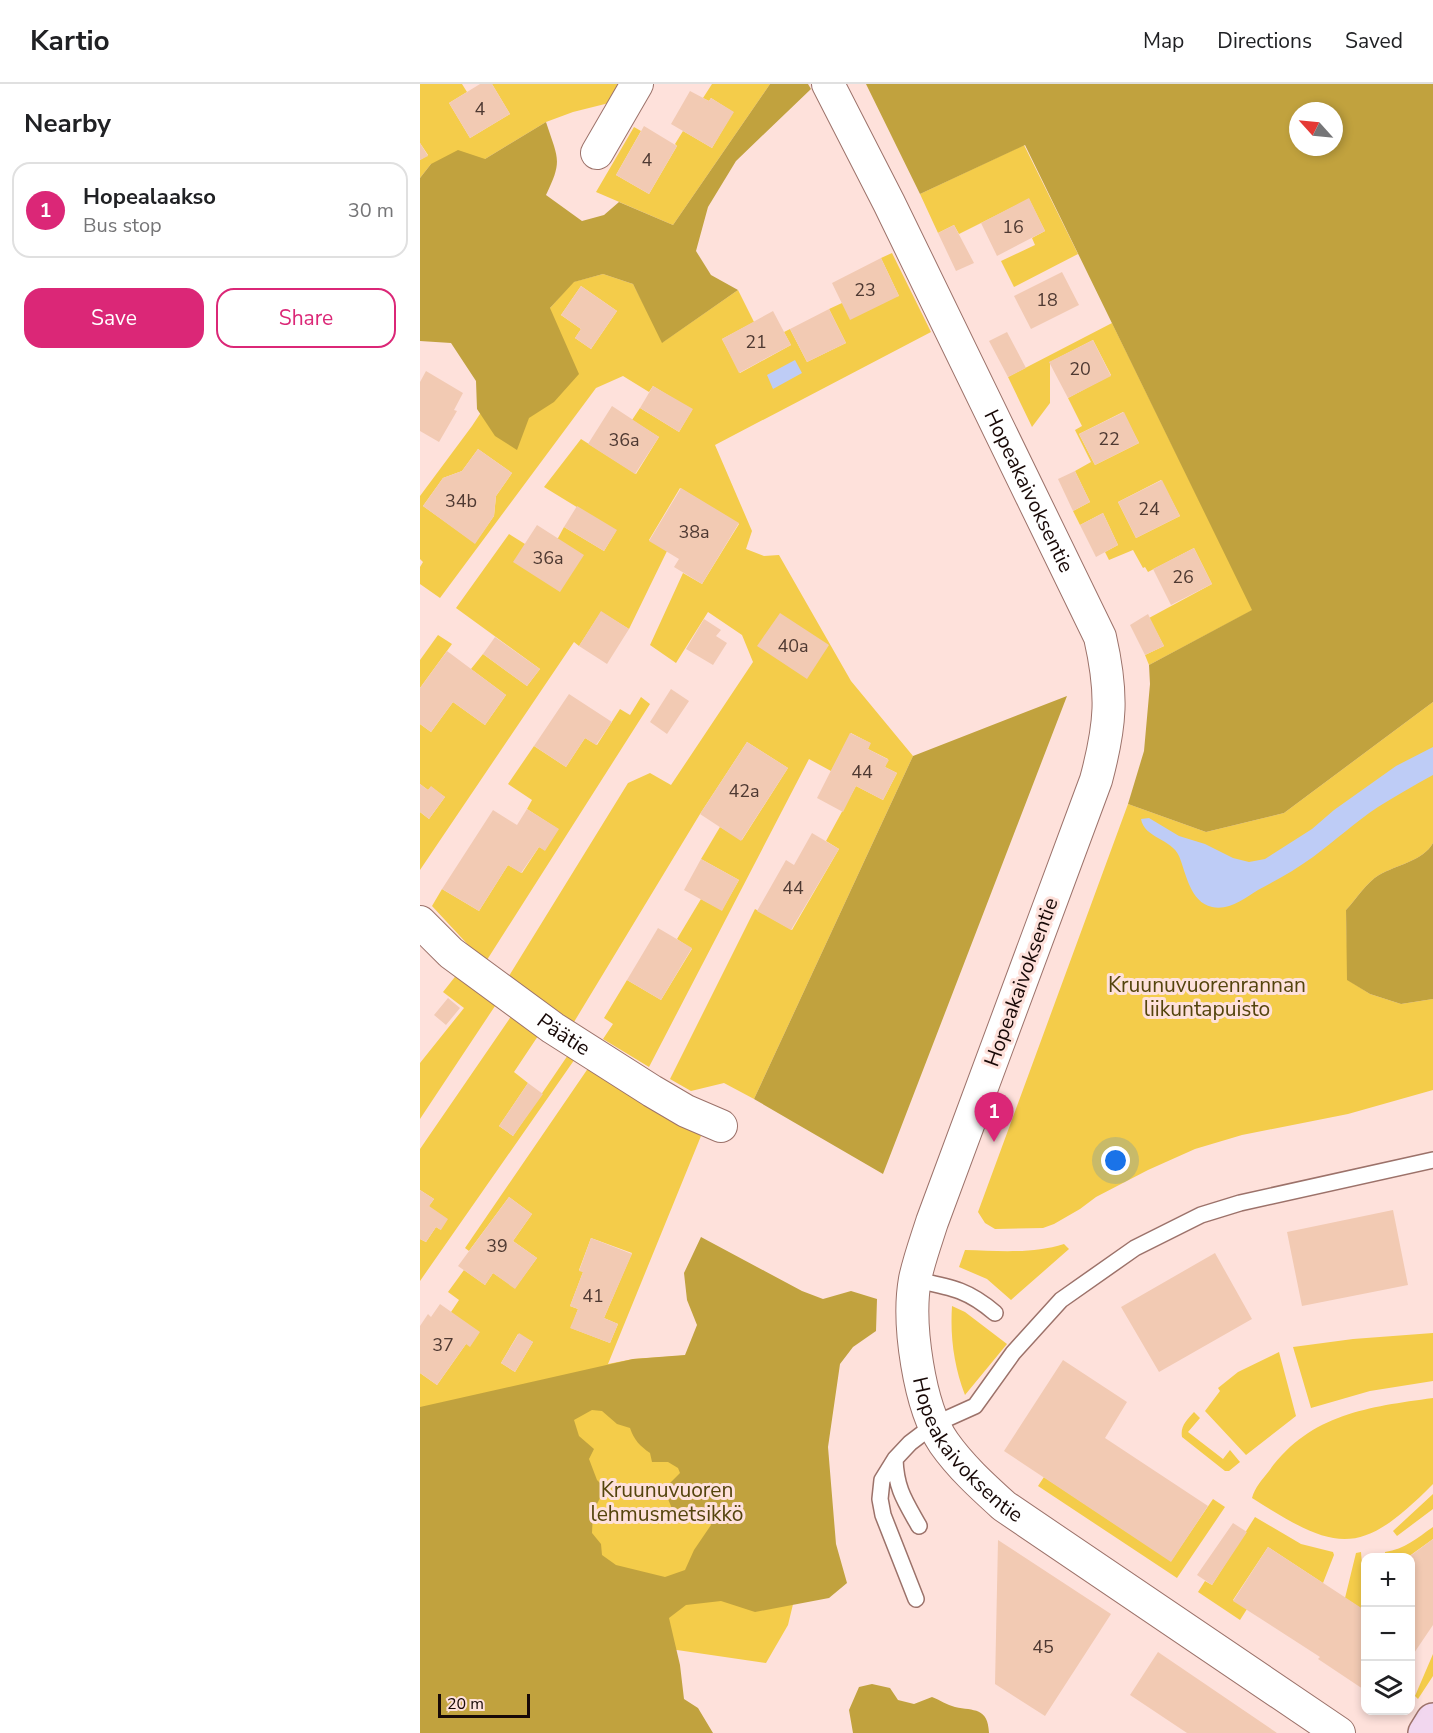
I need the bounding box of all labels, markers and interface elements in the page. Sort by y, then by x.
text: Kartio [30,22,110,60]
text: Map [1143,27,1184,55]
text: Directions [1217,27,1312,55]
text: Saved [1345,27,1403,55]
house number: 4 [475,97,486,121]
north arrow [1289,102,1343,156]
text: Nearby [24,106,111,141]
house number: 4 [642,148,653,172]
text: Hopealaakso [83,182,216,212]
text: 1 [40,197,52,224]
text: 30 m [348,197,394,224]
text: Bus stop [83,212,162,239]
house number: 16 [1002,215,1024,239]
house number: 23 [854,278,876,302]
button: Save [24,288,204,348]
button: Share [216,288,396,348]
house number: 18 [1036,288,1058,312]
house number: 21 [745,330,767,354]
house number: 20 [1069,357,1091,381]
street label: Hopeakaivoksentie [978,405,1081,577]
house number: 22 [1098,427,1120,451]
house number: 36a [608,428,640,452]
house number: 34b [445,489,477,513]
house number: 24 [1138,497,1160,521]
house number: 38a [678,520,710,544]
house number: 36a [532,546,564,570]
house number: 26 [1172,565,1194,589]
house number: 40a [777,634,809,658]
house number: 44 [851,760,873,784]
house number: 42a [728,779,760,803]
house number: 44 [782,876,804,900]
street label: Hopeakaivoksentie [977,894,1065,1070]
park label: Kruunuvuorenrannan liikuntapuisto [1108,971,1306,1023]
street label: Päätie [531,1007,596,1062]
pin: 1 [974,1092,1014,1142]
your location [1101,1146,1130,1175]
house number: 39 [486,1234,508,1258]
house number: 41 [582,1284,604,1308]
house number: 37 [432,1333,454,1357]
street label: Hopeakaivoksentie [906,1374,1029,1529]
park label: Kruunuvuoren lehmusmetsikkö [591,1476,743,1528]
map controls [1361,1553,1415,1715]
button: + [1361,1553,1415,1607]
button: − [1361,1607,1415,1661]
house number: 45 [1032,1635,1054,1659]
button: layers [1361,1661,1415,1715]
scale bar [438,1691,530,1718]
text: 20 m [447,1693,484,1715]

